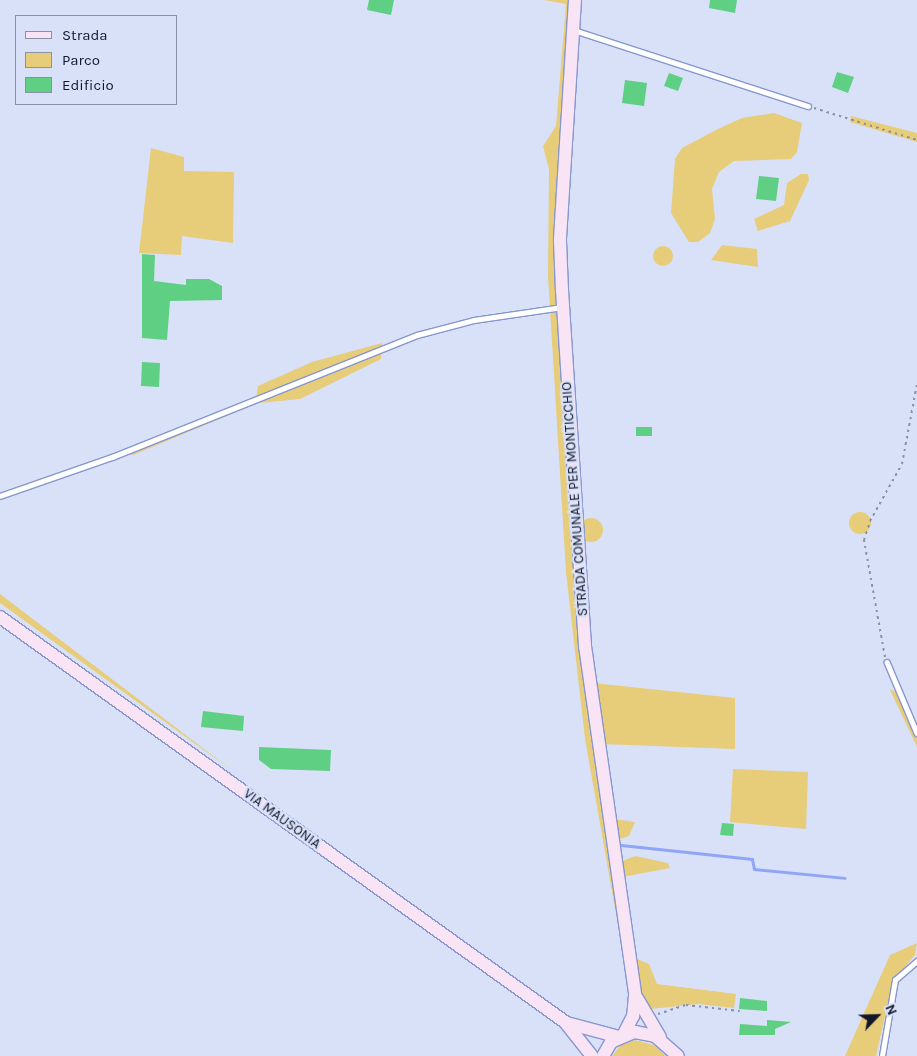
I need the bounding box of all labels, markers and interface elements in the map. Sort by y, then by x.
legend [15,15,178,105]
text: Strada [62,26,108,44]
text: Parco [62,51,100,69]
text: Edificio [62,76,114,94]
street label: STRADA COMUNALE PER MONTICCHIO [558,381,592,617]
street label: VIA MAUSONIA [240,785,324,853]
north arrow [852,991,902,1041]
text: N [881,1002,901,1018]

